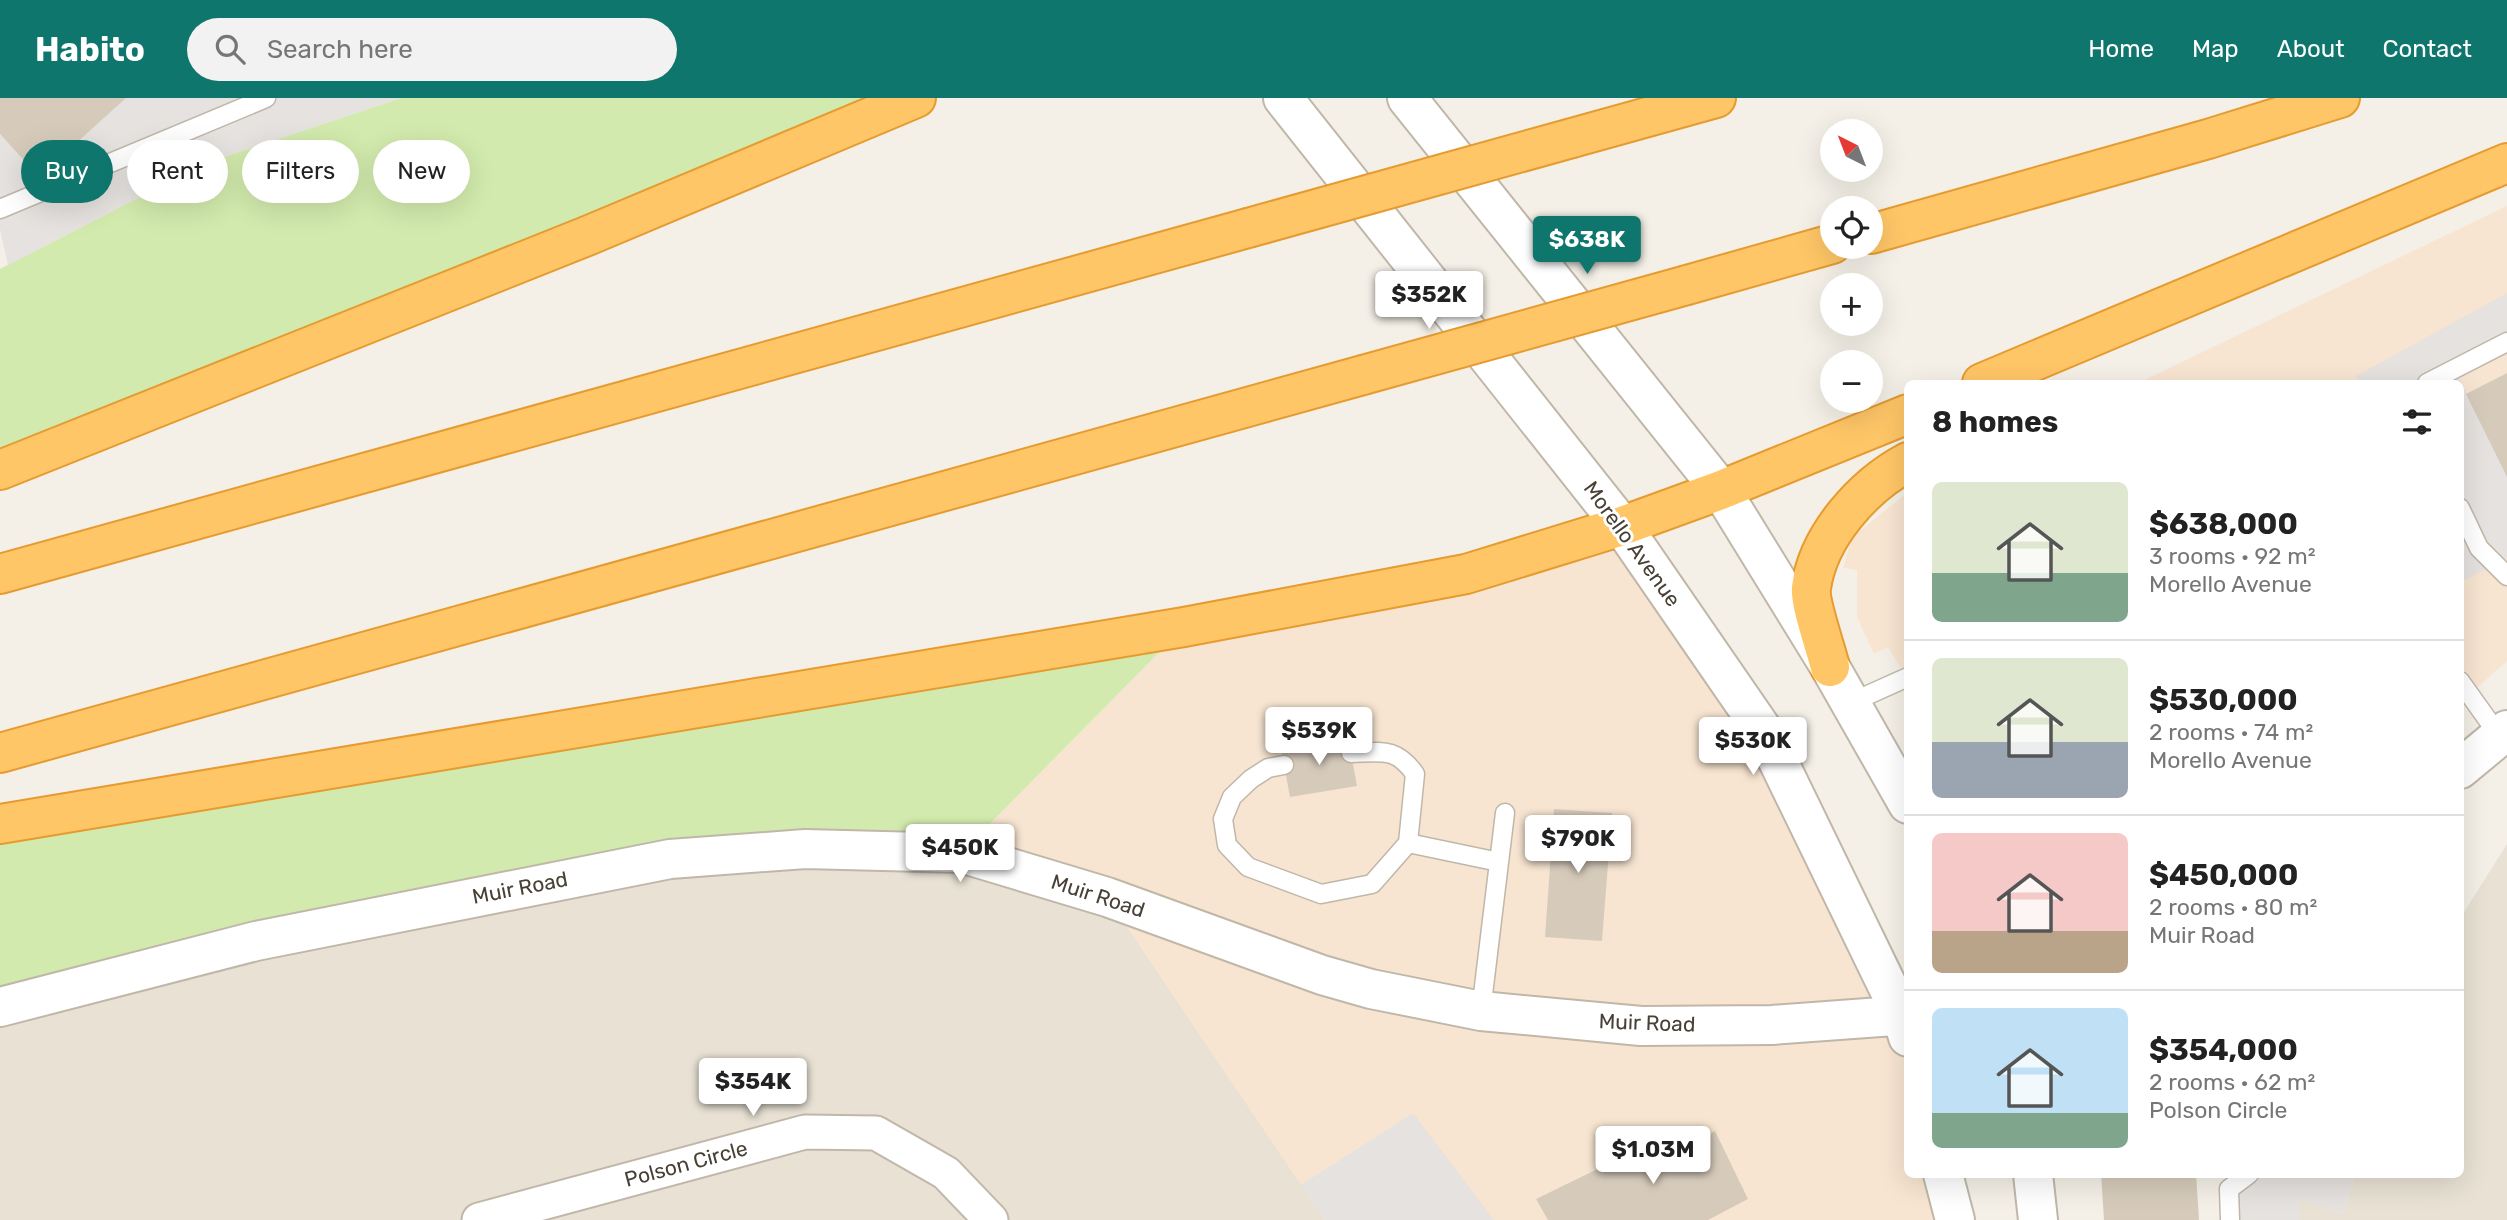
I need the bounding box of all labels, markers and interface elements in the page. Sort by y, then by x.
search box [187,18,677,81]
text: Habito [35,30,145,69]
icon: search [211,30,249,68]
text: Search here [267,34,413,65]
text: Home [2088,35,2154,63]
text: Map [2192,35,2239,63]
text: About [2277,35,2345,63]
text: Contact [2383,35,2472,63]
north arrow [1820,119,1883,182]
map controls [1820,119,1883,413]
chip: Buy [21,140,113,203]
chip: Rent [127,140,228,203]
chip: Filters [242,140,359,203]
chip: New [373,140,470,203]
button: locate [1820,196,1883,259]
pin: $638K [1538,216,1636,276]
text: $638K [1549,225,1625,253]
pin: $352K [1380,272,1478,331]
button: + [1820,273,1883,336]
text: $352K [1391,280,1467,308]
button: − [1820,350,1883,413]
icon: filters [2398,403,2436,441]
text: 8 homes [1932,404,2058,440]
street label: Morello Avenue [1579,476,1686,611]
text: $638,000 [2149,506,2298,542]
icon: home [1988,510,2072,594]
text: 3 rooms · 92 m² [2149,542,2315,570]
text: Morello Avenue [2149,570,2312,598]
text: $530,000 [2149,682,2298,718]
icon: home [1988,686,2072,770]
pin: $539K [1270,708,1368,767]
text: $539K [1281,716,1357,744]
pin: $530K [1704,718,1802,777]
text: 2 rooms · 74 m² [2149,718,2313,746]
text: $530K [1715,726,1791,754]
text: Morello Avenue [2149,746,2312,774]
pin: $790K [1529,816,1627,875]
pin: $450K [911,824,1009,884]
text: $790K [1541,824,1615,852]
text: $450K [922,833,998,861]
text: $450,000 [2149,857,2298,893]
icon: home [1988,861,2072,945]
street label: Muir Road [470,866,570,909]
street label: Muir Road [1048,869,1148,922]
text: 2 rooms · 80 m² [2149,893,2317,921]
text: Muir Road [2149,921,2255,949]
street label: Muir Road [1598,1008,1696,1037]
text: $354,000 [2149,1032,2298,1068]
icon: home [1988,1036,2072,1120]
pin: $354K [704,1058,802,1118]
text: $354K [715,1067,791,1095]
text: 2 rooms · 62 m² [2149,1068,2315,1096]
text: Polson Circle [2149,1096,2287,1124]
pin: $1.03M [1596,1126,1710,1186]
street label: Polson Circle [622,1135,750,1192]
text: $1.03M [1611,1135,1695,1163]

